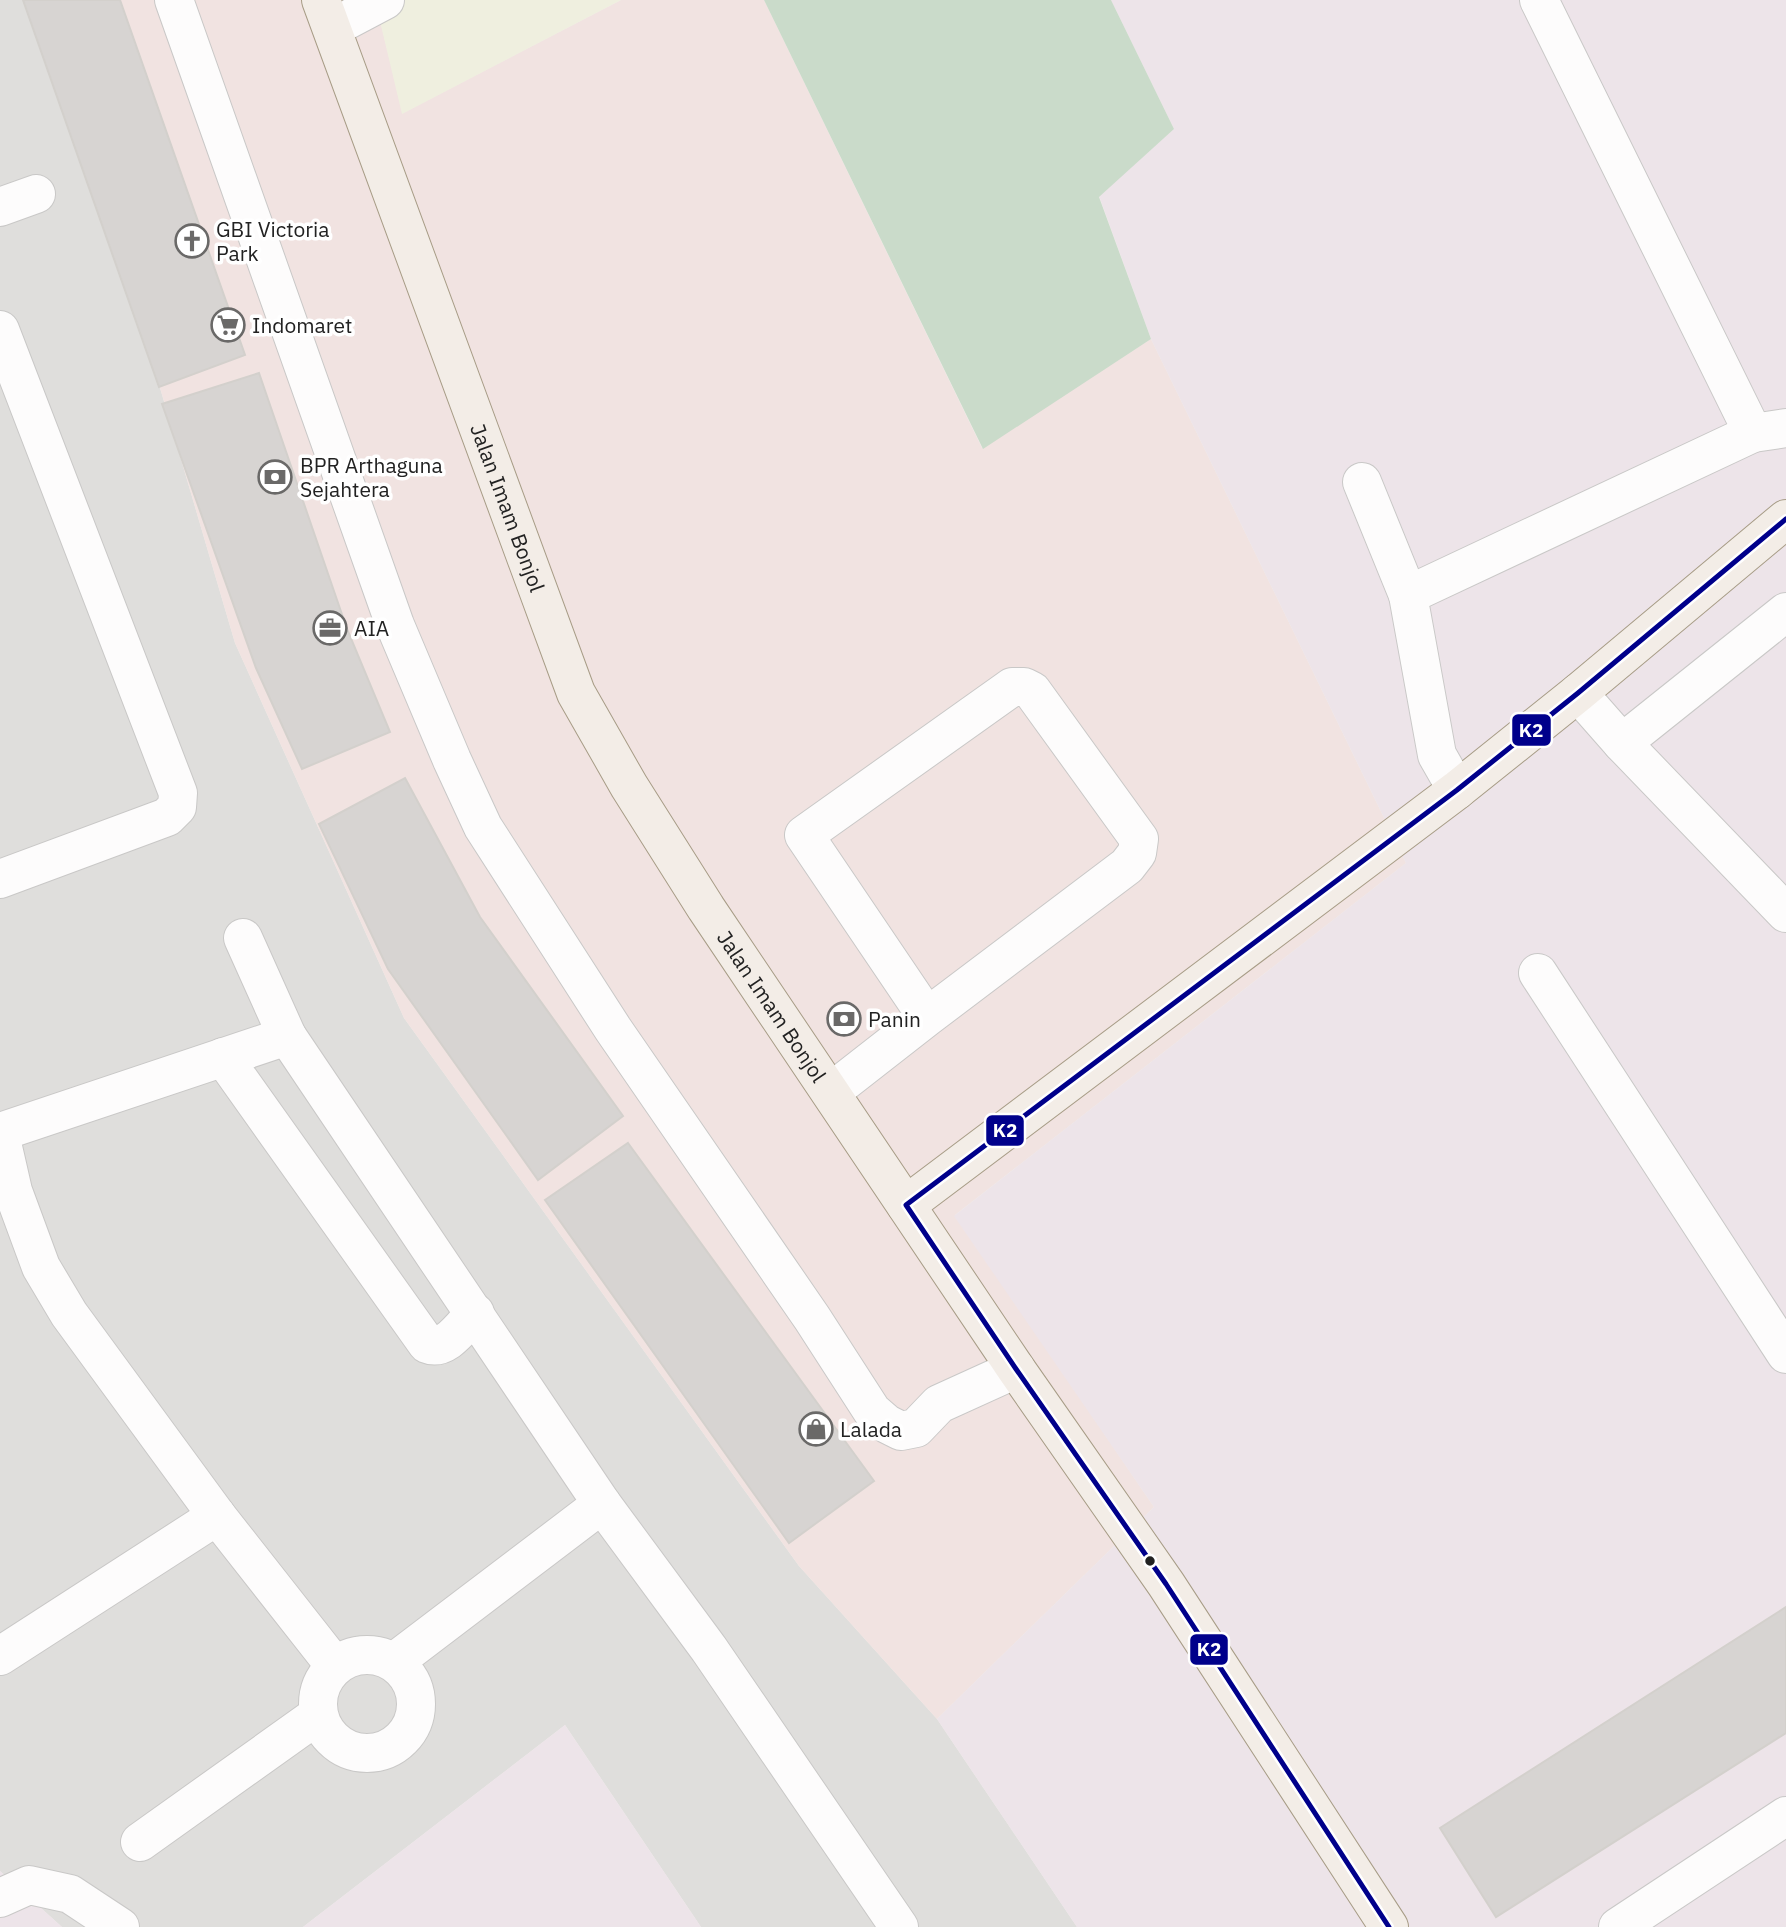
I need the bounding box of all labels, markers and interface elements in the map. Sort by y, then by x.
place label: GBI Victoria Park [216,215,329,267]
church icon: GBI Victoria Park [173,222,211,260]
supermarket icon: Indomaret [209,306,247,344]
place label: Indomaret [252,311,352,339]
street label: Jalan Imam Bonjol [464,420,552,596]
place label: BPR Arthaguna Sejahtera [300,451,443,503]
bank icon: BPR Arthaguna Sejahtera [256,458,294,496]
office icon: AIA [311,609,349,647]
place label: AIA [354,614,389,642]
line badge: K2 [1511,713,1552,747]
text: K2 [1519,718,1543,742]
street label: Jalan Imam Bonjol [711,925,833,1088]
bank icon: Panin [825,1000,863,1038]
place label: Panin [868,1005,921,1033]
line badge: K2 [985,1114,1025,1147]
text: K2 [993,1118,1017,1142]
shop icon: Lalada [797,1410,835,1448]
place label: Lalada [840,1415,902,1443]
unlabelled marker [1143,1554,1157,1568]
line badge: K2 [1189,1633,1229,1666]
text: K2 [1197,1637,1221,1661]

